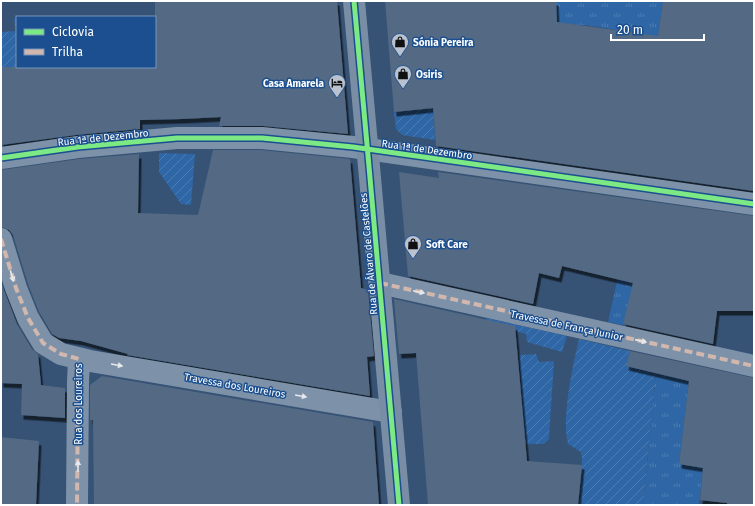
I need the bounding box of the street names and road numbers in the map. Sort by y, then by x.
street label: Rua 1ª de Dezembro [57,127,149,149]
street label: Rua 1ª de Dezembro [381,138,473,162]
street label: Rua de Álvaro de Castelões [356,192,380,315]
street label: Travessa de França Junior [509,308,624,344]
street label: Rua dos Loureiros [73,363,85,445]
street label: Travessa dos Loureiros [183,371,287,401]

